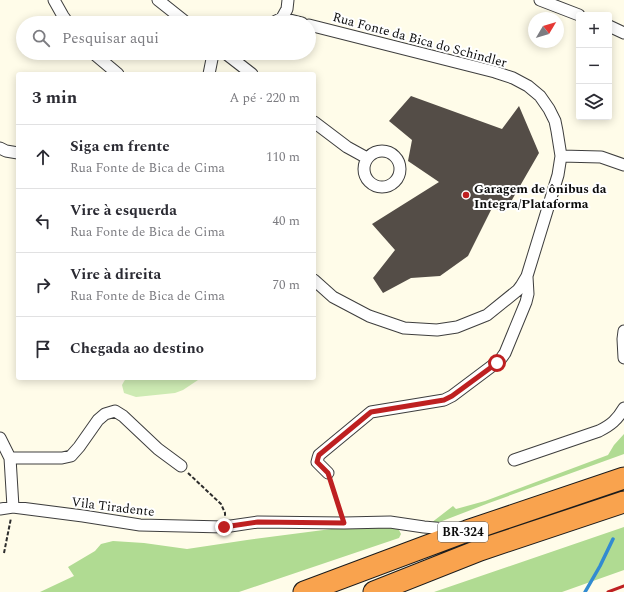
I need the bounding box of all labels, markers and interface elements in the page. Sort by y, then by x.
street label: Rua Fonte da Bica do Schindler [330,7,509,73]
north arrow [528,12,564,48]
map controls [576,12,612,120]
button: + [576,12,612,48]
search box [16,16,316,60]
icon: search [30,27,52,49]
text: Pesquisar aqui [62,27,159,50]
button: − [576,48,612,84]
button: layers [576,84,612,120]
text: 3 min [32,85,77,111]
text: A pé · 220 m [230,88,300,108]
text: Siga em frente [70,135,170,158]
icon: ahead [32,146,54,168]
text: 110 m [266,147,300,167]
text: Rua Fonte de Bica de Cima [70,158,225,178]
place label: Garagem de ônibus da Integra/Plataforma [474,179,607,214]
marker: Garagem de ônibus da Integra/Plataforma [461,190,471,200]
text: Vire à esquerda [70,199,177,222]
icon: left [32,210,54,232]
text: 40 m [273,211,300,231]
text: Rua Fonte de Bica de Cima [70,222,225,242]
text: Vire à direita [70,263,161,286]
icon: right [32,274,54,296]
text: 70 m [273,275,300,295]
text: Rua Fonte de Bica de Cima [70,286,225,306]
text: Chegada ao destino [70,337,204,360]
icon: arrive [32,338,54,360]
route start [488,354,506,372]
street label: Vila Tiradente [70,492,156,522]
route end [215,518,233,536]
road number: BR-324 [438,522,488,542]

